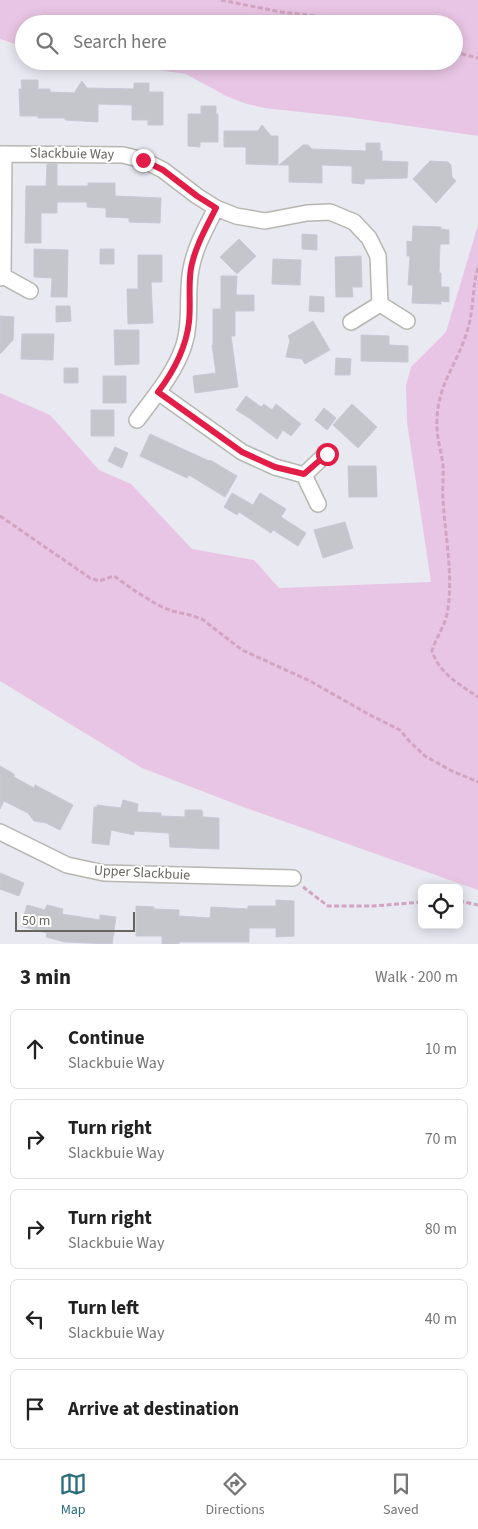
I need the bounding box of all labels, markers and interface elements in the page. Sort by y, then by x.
search box [15,15,463,70]
icon: search [33,29,61,57]
text: Search here [73,29,167,56]
street label: Slackbuie Way [30,143,115,165]
route end [132,149,155,172]
route start [316,443,339,466]
street label: Upper Slackbuie [93,860,191,886]
map controls [418,884,463,929]
button: locate [418,884,463,929]
scale bar [15,909,135,932]
text: 50 m [22,911,50,931]
text: 3 min [20,962,71,992]
text: Walk · 200 m [375,966,458,988]
text: Continue [68,1025,145,1052]
icon: ahead [21,1035,49,1063]
text: 10 m [425,1038,457,1060]
text: Slackbuie Way [68,1052,164,1074]
text: Turn right [68,1115,152,1142]
icon: right [21,1125,49,1153]
text: 70 m [425,1128,457,1150]
text: Slackbuie Way [68,1142,164,1164]
text: Turn right [68,1205,152,1232]
icon: right [21,1215,49,1243]
text: 80 m [425,1218,457,1240]
text: Slackbuie Way [68,1232,164,1254]
text: Turn left [68,1295,139,1322]
icon: left [21,1305,49,1333]
text: 40 m [425,1308,457,1330]
text: Slackbuie Way [68,1322,164,1344]
icon: arrive [21,1395,49,1423]
text: Arrive at destination [68,1396,239,1423]
tab: Map [59,1470,87,1520]
tab: Directions [205,1470,265,1520]
tab: Saved [383,1470,419,1520]

